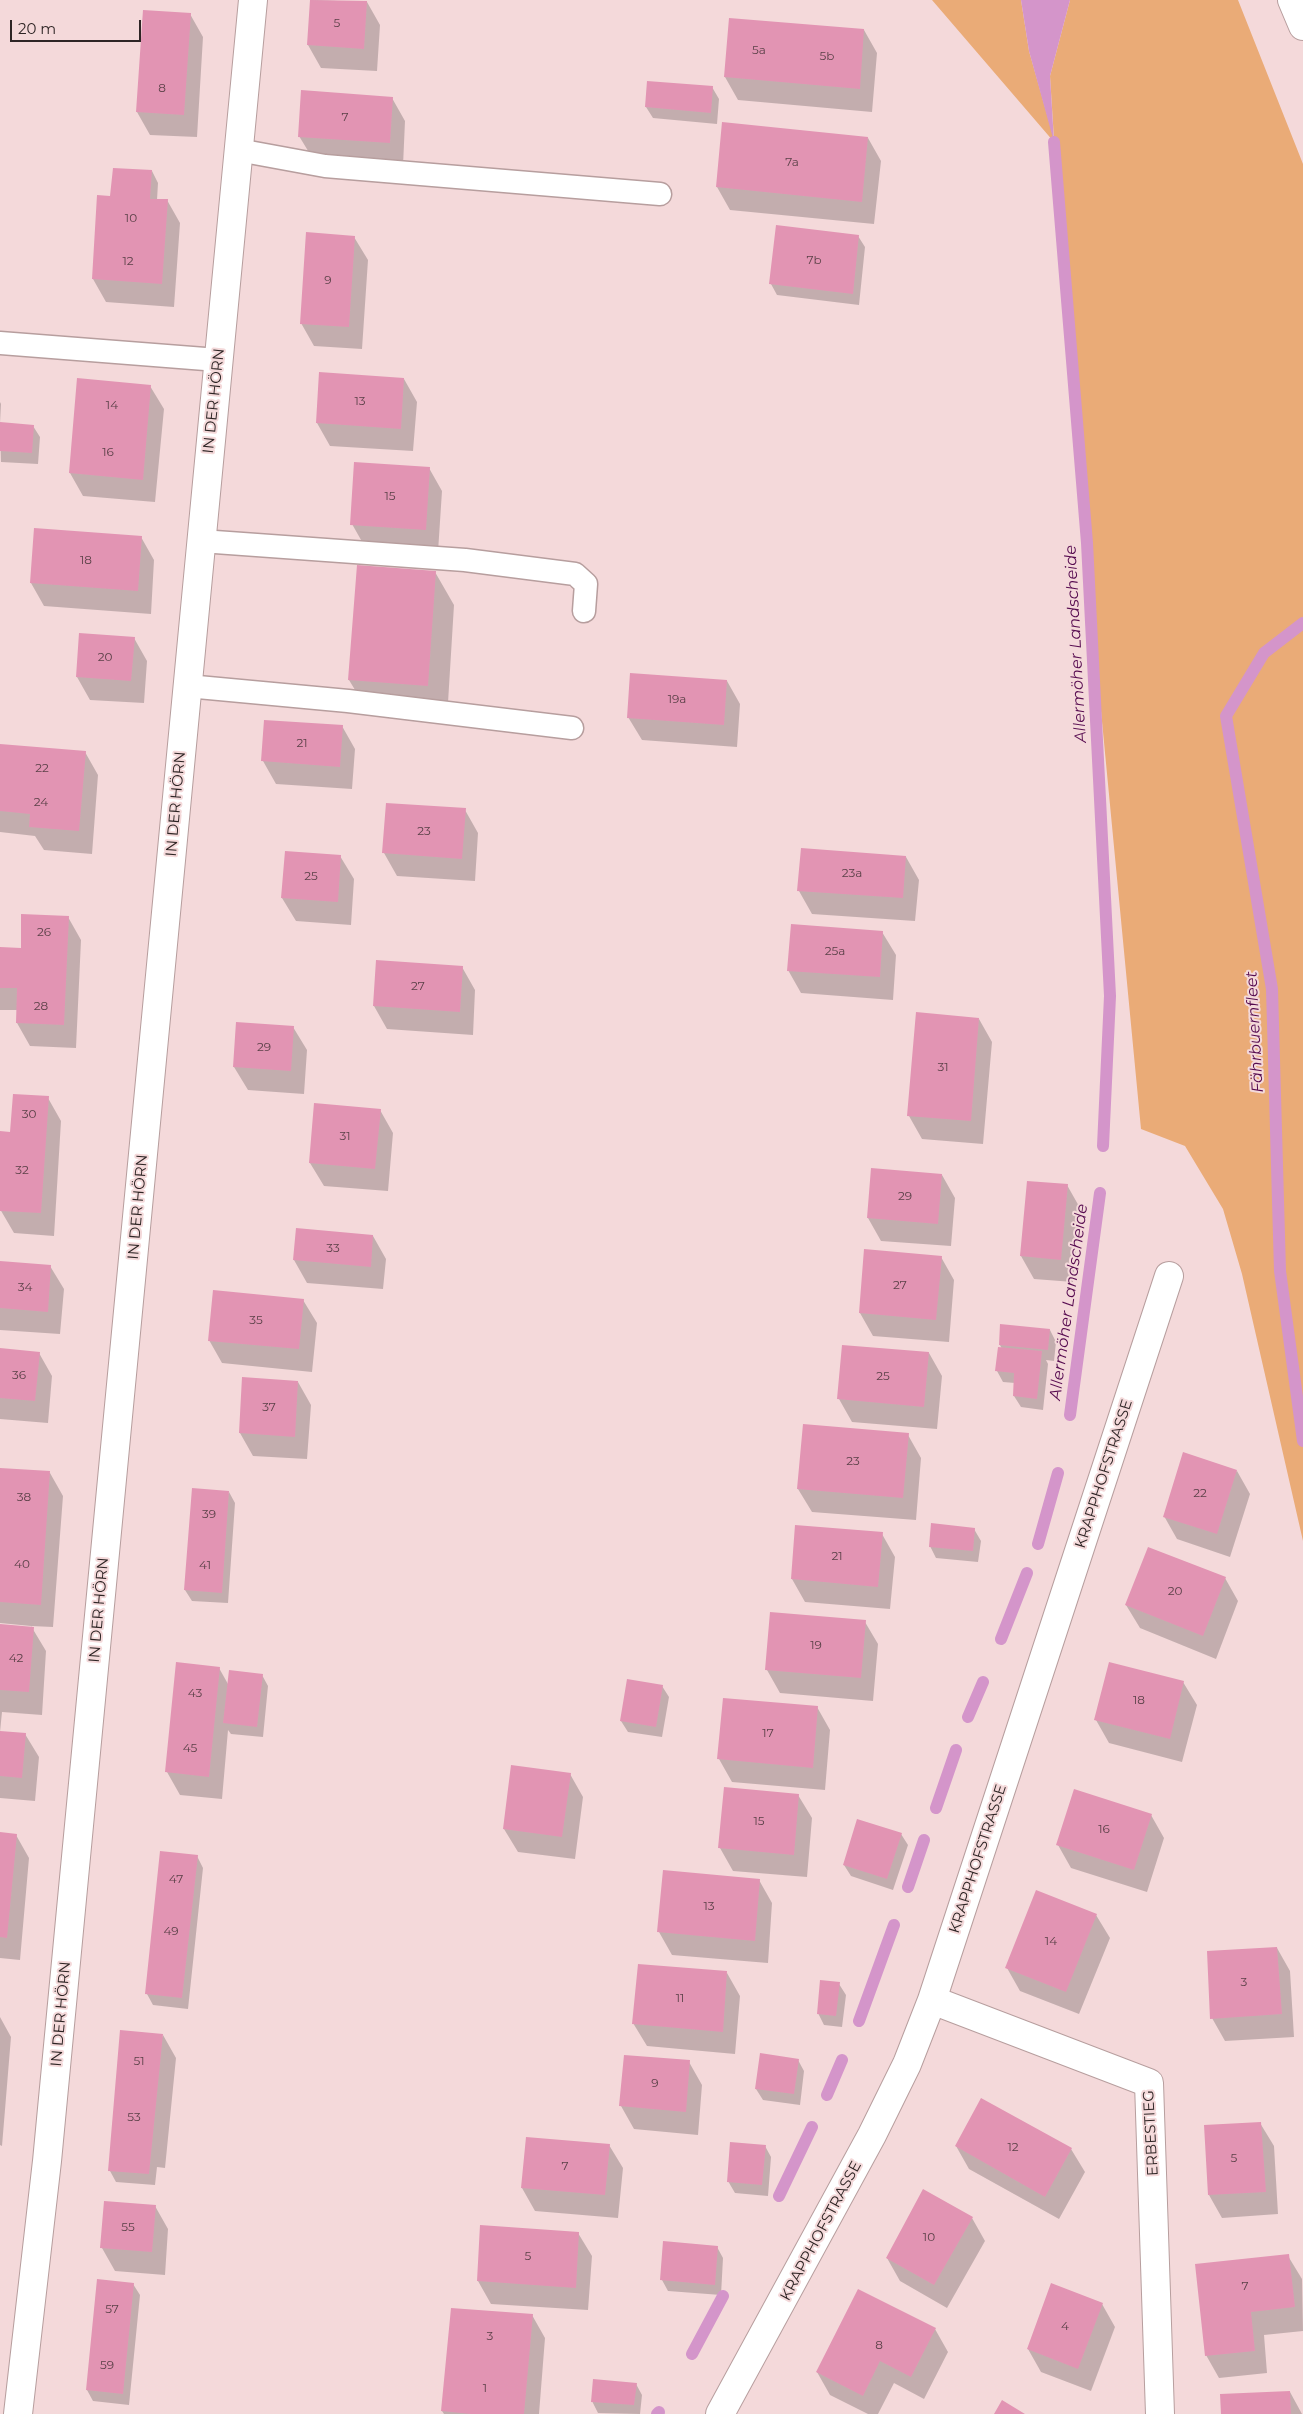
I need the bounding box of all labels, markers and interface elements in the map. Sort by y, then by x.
scale bar [12,10,144,42]
house number: 5 [334,16,340,30]
text: 20 m [18,19,56,38]
house number: 5a [752,43,766,57]
house number: 5b [820,49,834,63]
house number: 8 [158,81,166,95]
house number: 7 [341,110,349,124]
house number: 7a [785,155,799,169]
house number: 10 [125,211,137,225]
house number: 7b [806,253,822,267]
house number: 12 [122,254,134,268]
house number: 9 [324,273,332,287]
street label: IN DER HÖRN [200,348,228,454]
house number: 13 [354,394,366,408]
house number: 14 [106,398,118,412]
house number: 16 [102,445,114,459]
house number: 15 [384,489,396,503]
water label: Allermöher Landscheide [1061,545,1091,743]
house number: 18 [80,553,92,567]
house number: 20 [98,650,112,664]
house number: 19a [668,692,686,706]
house number: 21 [296,736,308,750]
street label: IN DER HÖRN [162,751,190,857]
house number: 22 [35,761,49,775]
house number: 24 [34,795,48,809]
house number: 23 [417,824,431,838]
house number: 23a [842,866,862,880]
house number: 25 [304,869,318,883]
house number: 26 [37,925,51,939]
house number: 25a [825,944,845,958]
water label: Fährbuernfleet [1242,971,1268,1093]
house number: 27 [411,979,425,993]
house number: 28 [34,999,48,1013]
house number: 29 [257,1040,271,1054]
house number: 31 [937,1060,949,1074]
house number: 30 [22,1107,36,1121]
house number: 31 [339,1129,351,1143]
street label: IN DER HÖRN [124,1154,152,1260]
house number: 32 [15,1163,29,1177]
house number: 29 [898,1189,912,1203]
water label: Allermöher Landscheide [1046,1203,1092,1401]
house number: 33 [326,1241,340,1255]
house number: 27 [893,1278,907,1292]
house number: 34 [18,1280,32,1294]
house number: 35 [249,1313,263,1327]
house number: 36 [12,1368,26,1382]
house number: 25 [876,1369,890,1383]
street label: KRAPPHOFSTRASSE [1071,1397,1137,1551]
house number: 37 [262,1400,276,1414]
house number: 23 [846,1454,860,1468]
house number: 22 [1193,1486,1207,1500]
house number: 38 [17,1490,31,1504]
house number: 39 [202,1507,216,1521]
house number: 21 [831,1549,843,1563]
house number: 40 [14,1557,30,1571]
street label: IN DER HÖRN [85,1557,113,1663]
house number: 41 [199,1558,211,1572]
house number: 20 [1168,1584,1182,1598]
house number: 19 [810,1638,822,1652]
house number: 42 [9,1651,23,1665]
house number: 43 [188,1686,202,1700]
house number: 18 [1133,1693,1145,1707]
house number: 17 [762,1726,774,1740]
house number: 45 [183,1741,197,1755]
street label: KRAPPHOFSTRASSE [945,1782,1011,1936]
house number: 15 [753,1814,765,1828]
house number: 16 [1098,1822,1110,1836]
house number: 47 [169,1872,183,1886]
house number: 13 [703,1899,715,1913]
house number: 49 [163,1924,179,1938]
house number: 14 [1045,1934,1057,1948]
street label: IN DER HÖRN [47,1961,75,2067]
house number: 3 [1241,1975,1247,1989]
house number: 11 [676,1991,684,2005]
house number: 51 [133,2054,145,2068]
house number: 9 [651,2076,659,2090]
street label: ERBESTIEG [1140,2090,1162,2176]
house number: 53 [127,2110,141,2124]
house number: 12 [1007,2140,1019,2154]
house number: 5 [1231,2151,1237,2165]
street label: KRAPPHOFSTRASSE [777,2158,865,2304]
house number: 7 [561,2159,569,2173]
house number: 55 [121,2220,135,2234]
house number: 10 [923,2230,935,2244]
house number: 5 [525,2249,531,2263]
house number: 7 [1241,2279,1249,2293]
house number: 57 [105,2302,119,2316]
house number: 4 [1061,2319,1069,2333]
house number: 3 [487,2329,493,2343]
house number: 8 [875,2338,883,2352]
house number: 59 [100,2358,114,2372]
house number: 1 [483,2381,487,2395]

